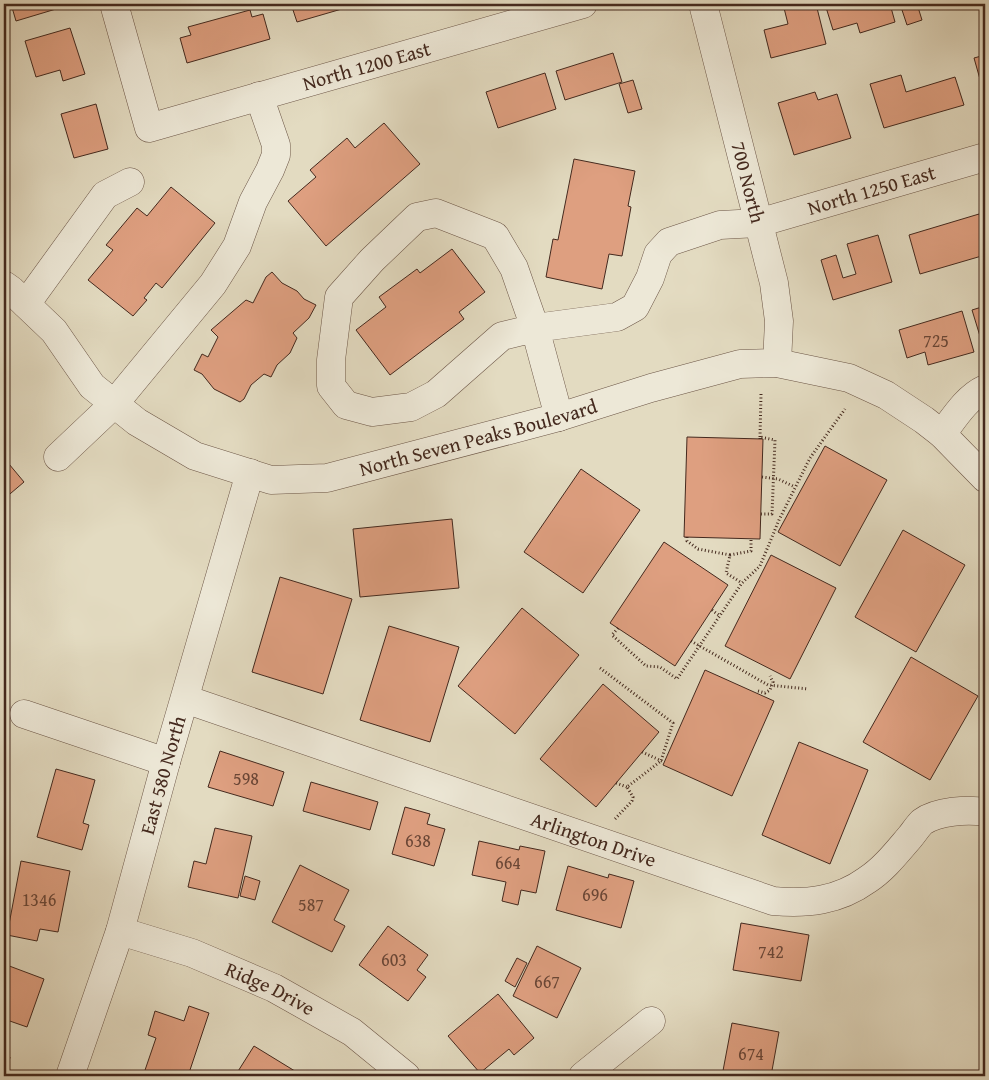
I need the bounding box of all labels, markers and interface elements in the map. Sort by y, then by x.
street label: North 1200 East [299,33,434,97]
street label: 700 North [725,138,773,226]
street label: North 1250 East [804,157,939,222]
house number: 725 [923,327,949,354]
street label: North Seven Peaks Boulevard [356,391,601,483]
street label: East 580 North [132,712,193,838]
house number: 598 [233,765,259,792]
street label: Arlington Drive [527,804,660,874]
house number: 638 [405,827,431,854]
house number: 664 [495,849,521,876]
house number: 696 [582,881,608,908]
house number: 1346 [22,886,56,913]
house number: 587 [298,891,324,918]
house number: 742 [758,938,784,965]
house number: 603 [381,946,407,973]
street label: Ridge Drive [221,954,320,1022]
house number: 667 [534,968,560,995]
house number: 674 [738,1040,764,1067]

